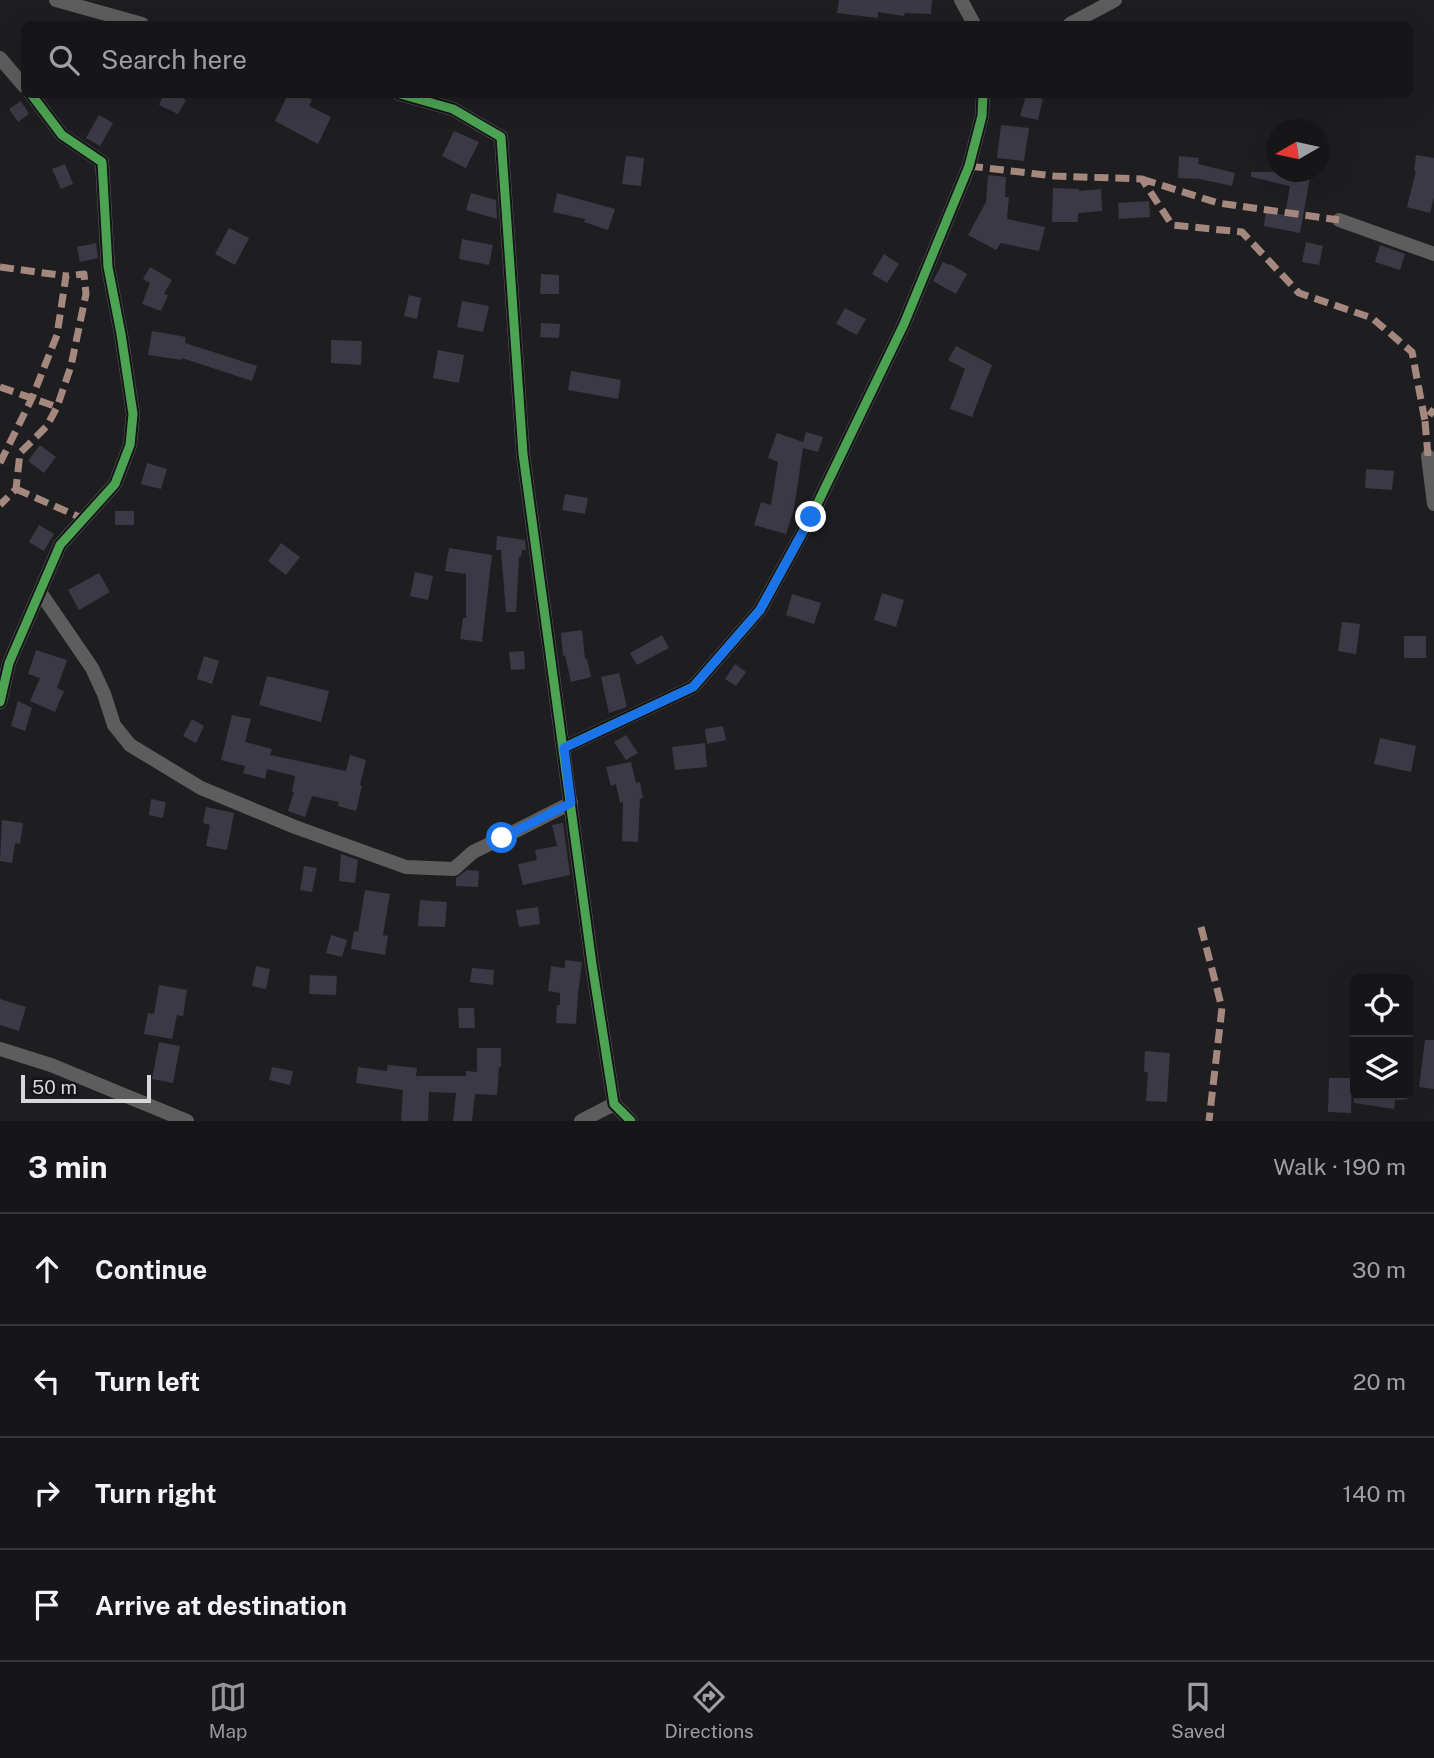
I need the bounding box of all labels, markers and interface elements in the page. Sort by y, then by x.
search box [21,21,1413,98]
icon: search [45,41,83,79]
text: Search here [101,44,247,75]
north arrow [1266,119,1329,182]
route end [795,501,826,532]
route start [486,822,517,853]
map controls [1350,974,1413,1100]
button: locate [1350,974,1413,1037]
button: layers [1350,1037,1413,1100]
scale bar [21,1072,150,1104]
text: 50 m [32,1076,77,1098]
text: 3 min [28,1149,107,1185]
text: Walk · 190 m [1273,1153,1406,1180]
icon: ahead [28,1250,66,1288]
text: Continue [95,1254,207,1285]
text: 30 m [1352,1256,1406,1283]
icon: left [28,1362,66,1400]
text: Turn left [95,1366,200,1397]
text: 20 m [1353,1368,1406,1395]
icon: right [28,1474,66,1512]
text: Turn right [95,1478,217,1509]
text: 140 m [1343,1480,1406,1507]
icon: arrive [28,1586,66,1624]
text: Arrive at destination [95,1590,347,1621]
tab: Map [209,1678,247,1742]
tab: Directions [664,1678,754,1742]
tab: Saved [1171,1678,1225,1742]

